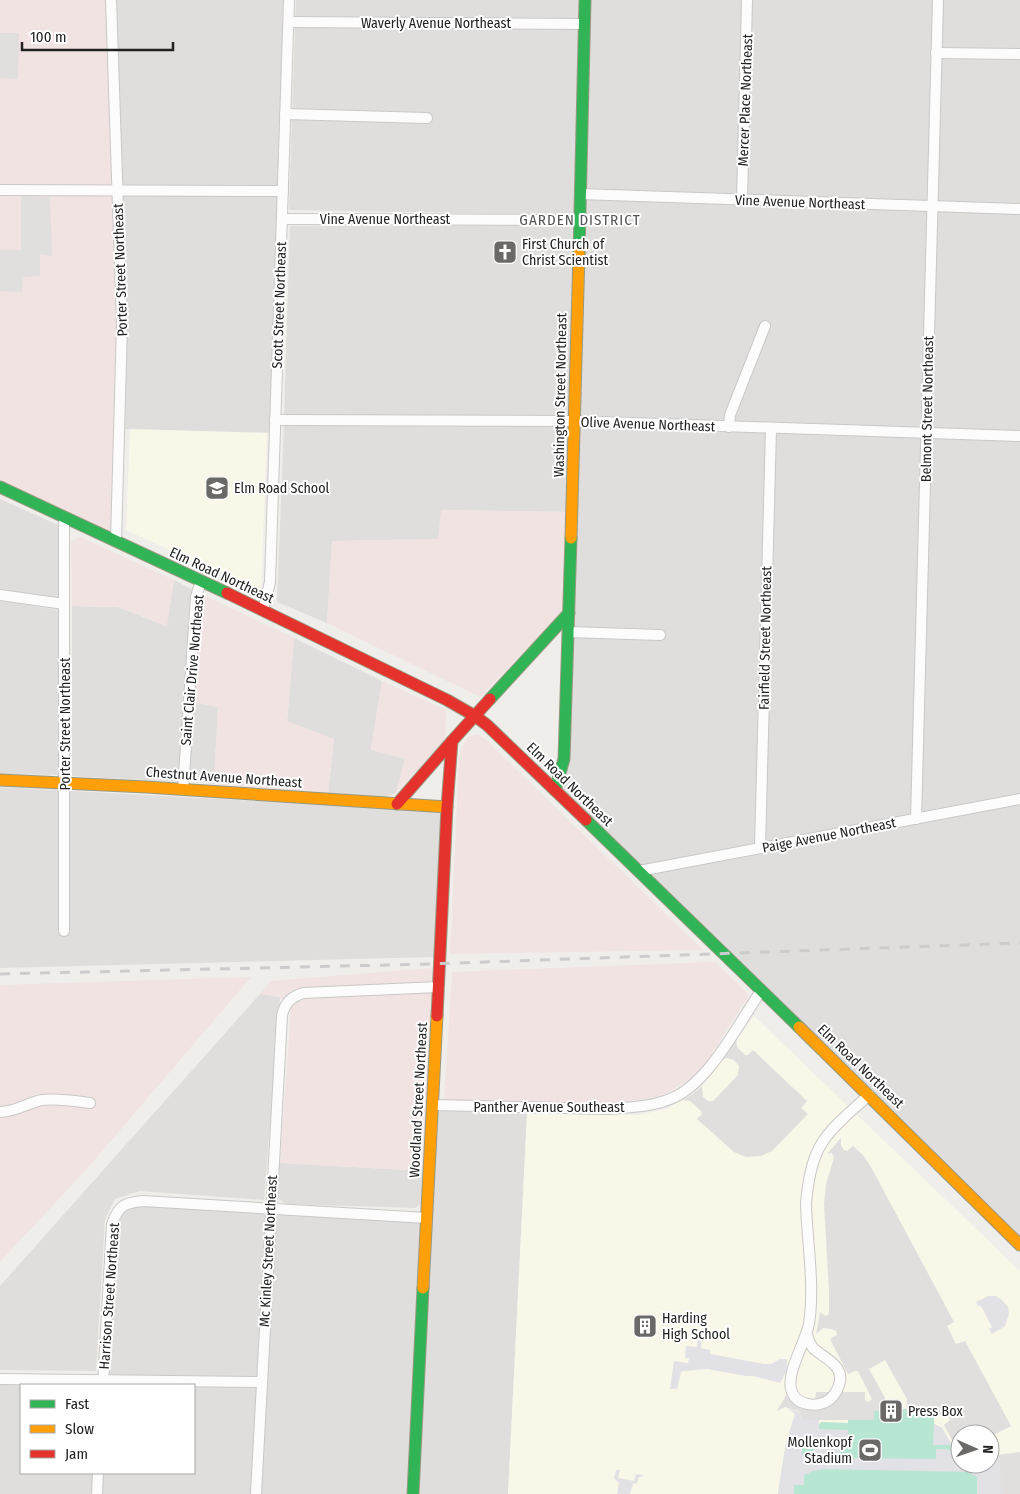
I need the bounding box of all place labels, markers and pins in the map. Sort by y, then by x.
place label: First Church of Christ Scientist [522,236,608,269]
church icon: First Church of Christ Scientist [492,239,518,265]
school or university icon: Elm Road School [204,475,230,501]
place label: Elm Road School [234,480,330,497]
place label: Harding High School [662,1310,730,1343]
building icon: Harding High School [632,1313,658,1339]
building icon: Press Box [878,1398,904,1424]
place label: Press Box [908,1403,963,1420]
place label: Mollenkopf Stadium [788,1434,854,1467]
sports icon: Mollenkopf Stadium [857,1437,883,1463]

